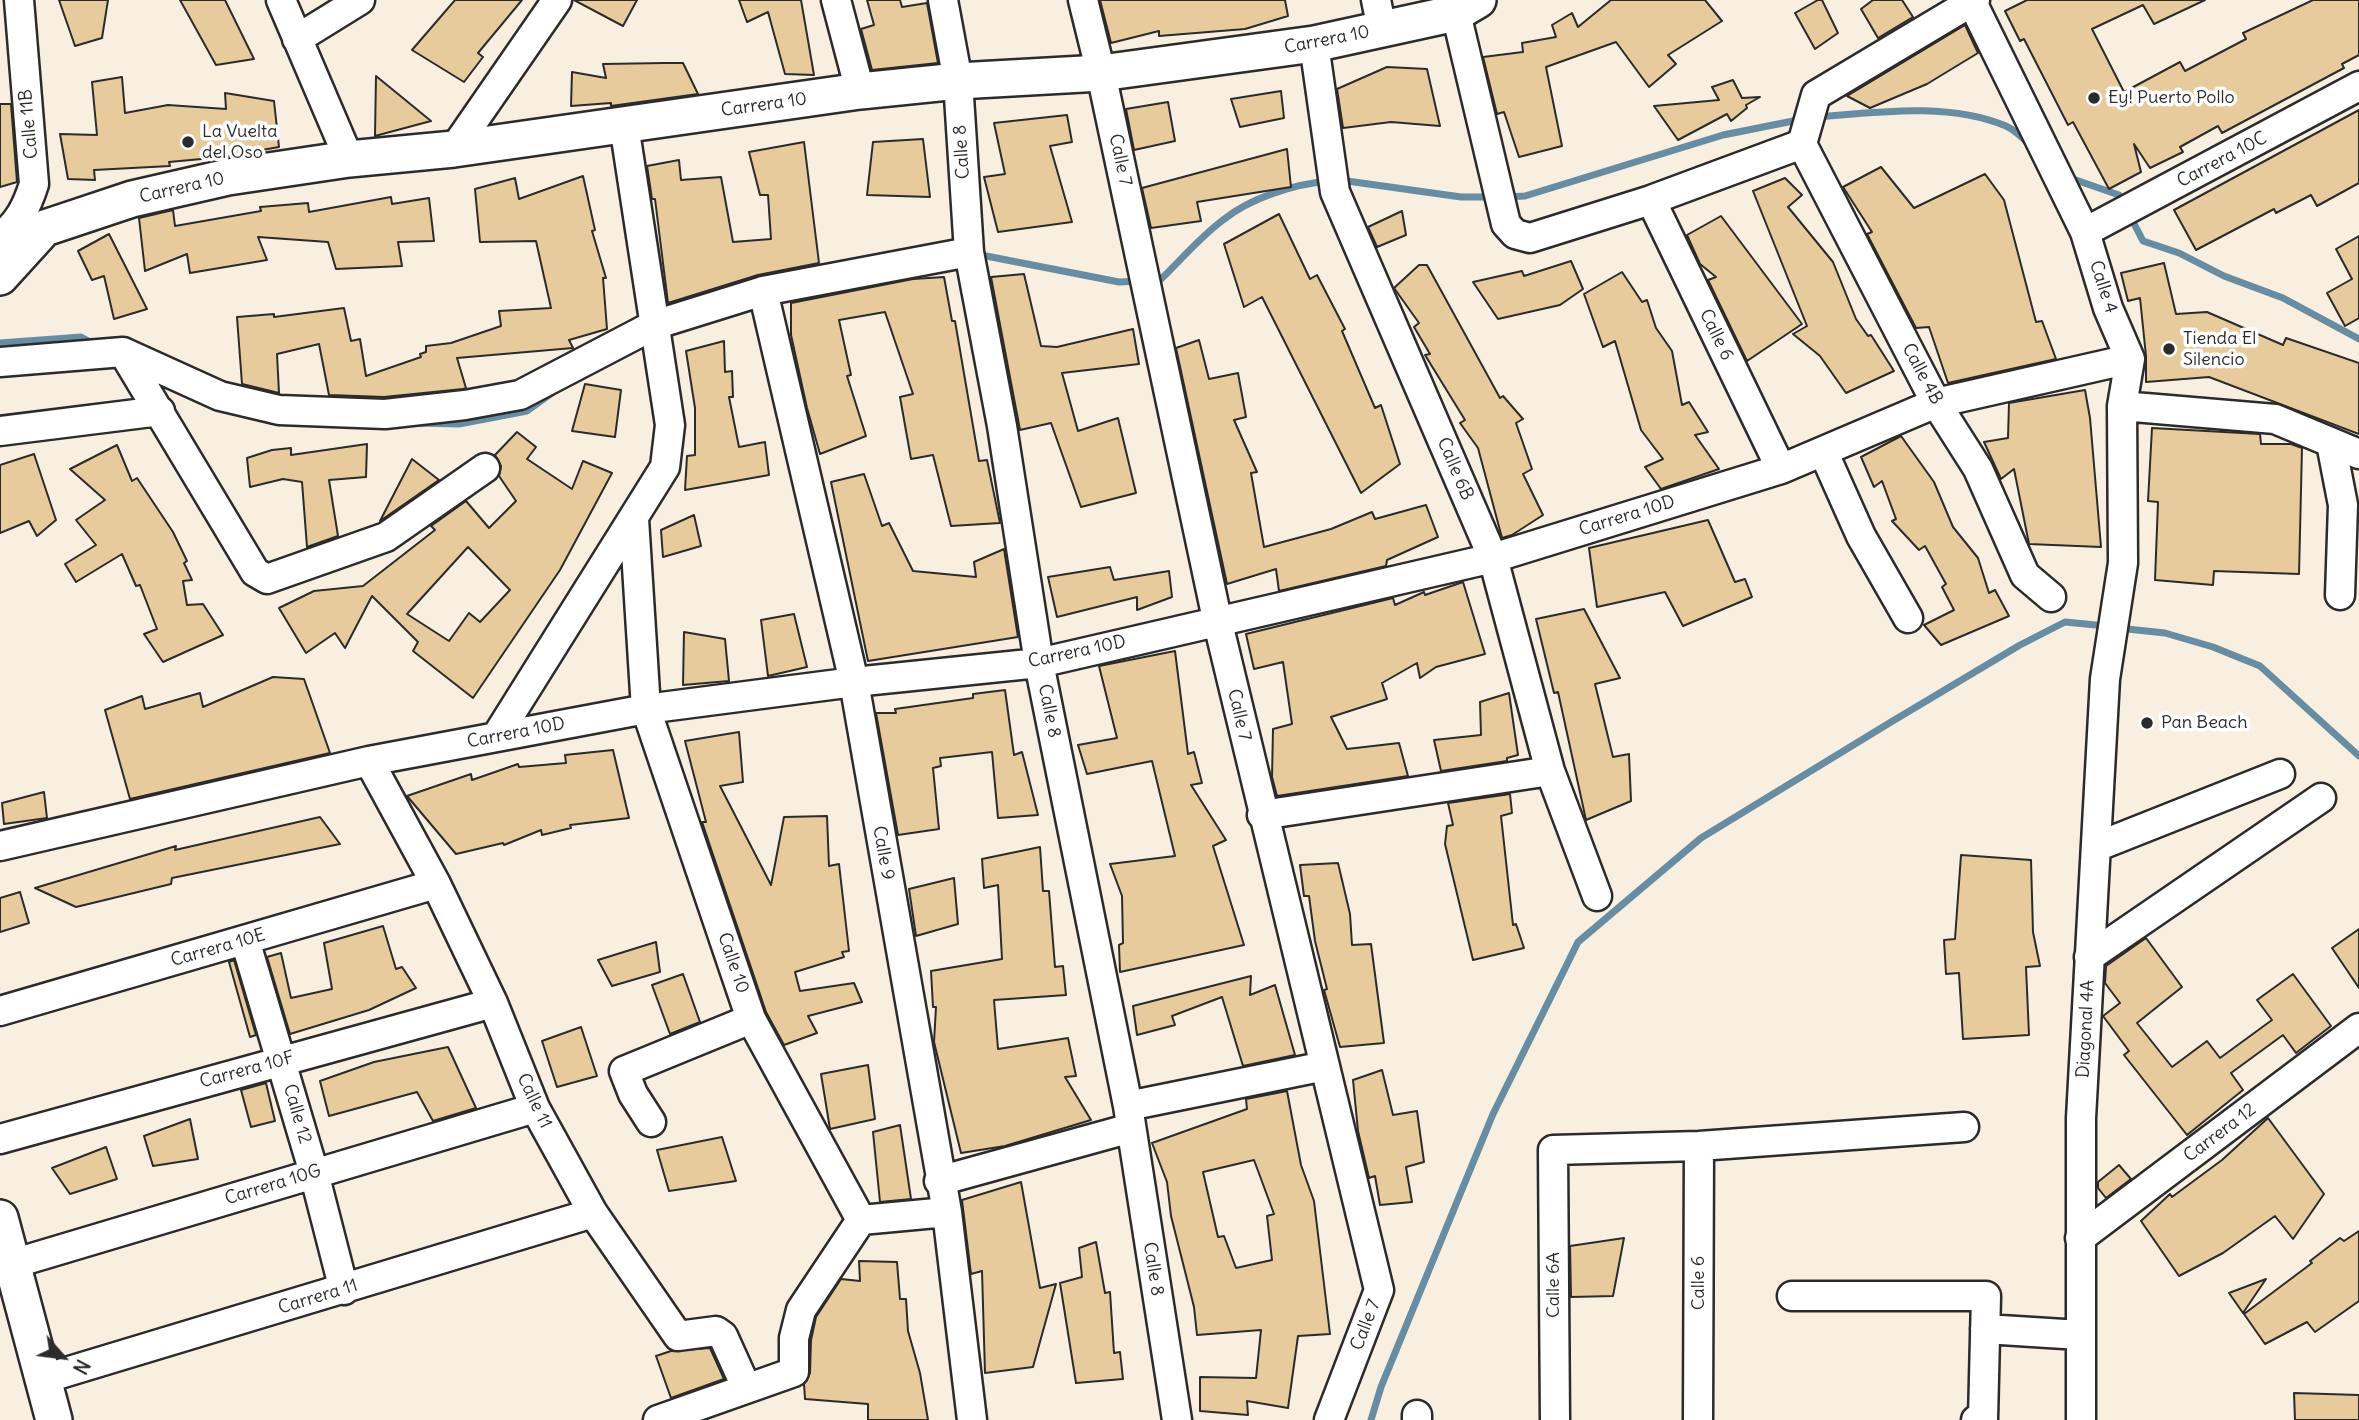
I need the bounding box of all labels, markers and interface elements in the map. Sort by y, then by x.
street label: Carrera 10 [1282,21,1372,59]
place label: Ey! Puerto Pollo [2108,87,2235,109]
street label: Calle 11B [15,88,43,160]
street label: Carrera 10 [720,88,808,122]
marker: Ey! Puerto Pollo [2086,90,2102,106]
place label: La Vuelta del Oso [202,121,277,164]
street label: Calle 8 [949,124,975,180]
street label: Carrera 10C [2174,127,2270,193]
street label: Calle 7 [1104,132,1136,188]
marker: La Vuelta del Oso [180,134,196,150]
street label: Carrera 10 [137,168,227,208]
street label: Calle 4 [2084,258,2122,316]
street label: Calle 6 [1694,306,1738,364]
place label: Tienda El Silencio [2183,328,2256,370]
street label: Calle 4B [1897,340,1947,408]
marker: Tienda El Silencio [2161,341,2177,357]
street label: Calle 6B [1432,434,1478,504]
street label: Carrera 10D [1576,491,1678,541]
street label: Carrera 10D [1026,631,1128,673]
street label: Calle 8 [1033,682,1065,740]
street label: Calle 7 [1223,687,1255,743]
place label: Pan Beach [2161,712,2248,734]
street label: Carrera 10D [465,713,567,753]
marker: Pan Beach [2139,715,2155,731]
street label: Calle 9 [868,824,898,882]
street label: Carrera 10E [168,924,268,972]
street label: Calle 10 [713,930,753,996]
street label: Diagonal 4A [2073,979,2099,1079]
street label: Carrera 10F [197,1047,297,1093]
street label: Calle 11 [512,1070,556,1132]
street label: Calle 12 [278,1082,316,1146]
street label: Carrera 12 [2180,1099,2260,1167]
street label: Carrera 10G [222,1160,324,1210]
street label: Calle 8 [1138,1240,1168,1298]
street label: Calle 6A [1543,1252,1565,1318]
street label: Calle 6 [1688,1256,1710,1310]
street label: Carrera 11 [276,1275,360,1319]
street label: Calle 7 [1346,1296,1386,1354]
north arrow [28,1322,98,1392]
text: N [68,1355,95,1378]

